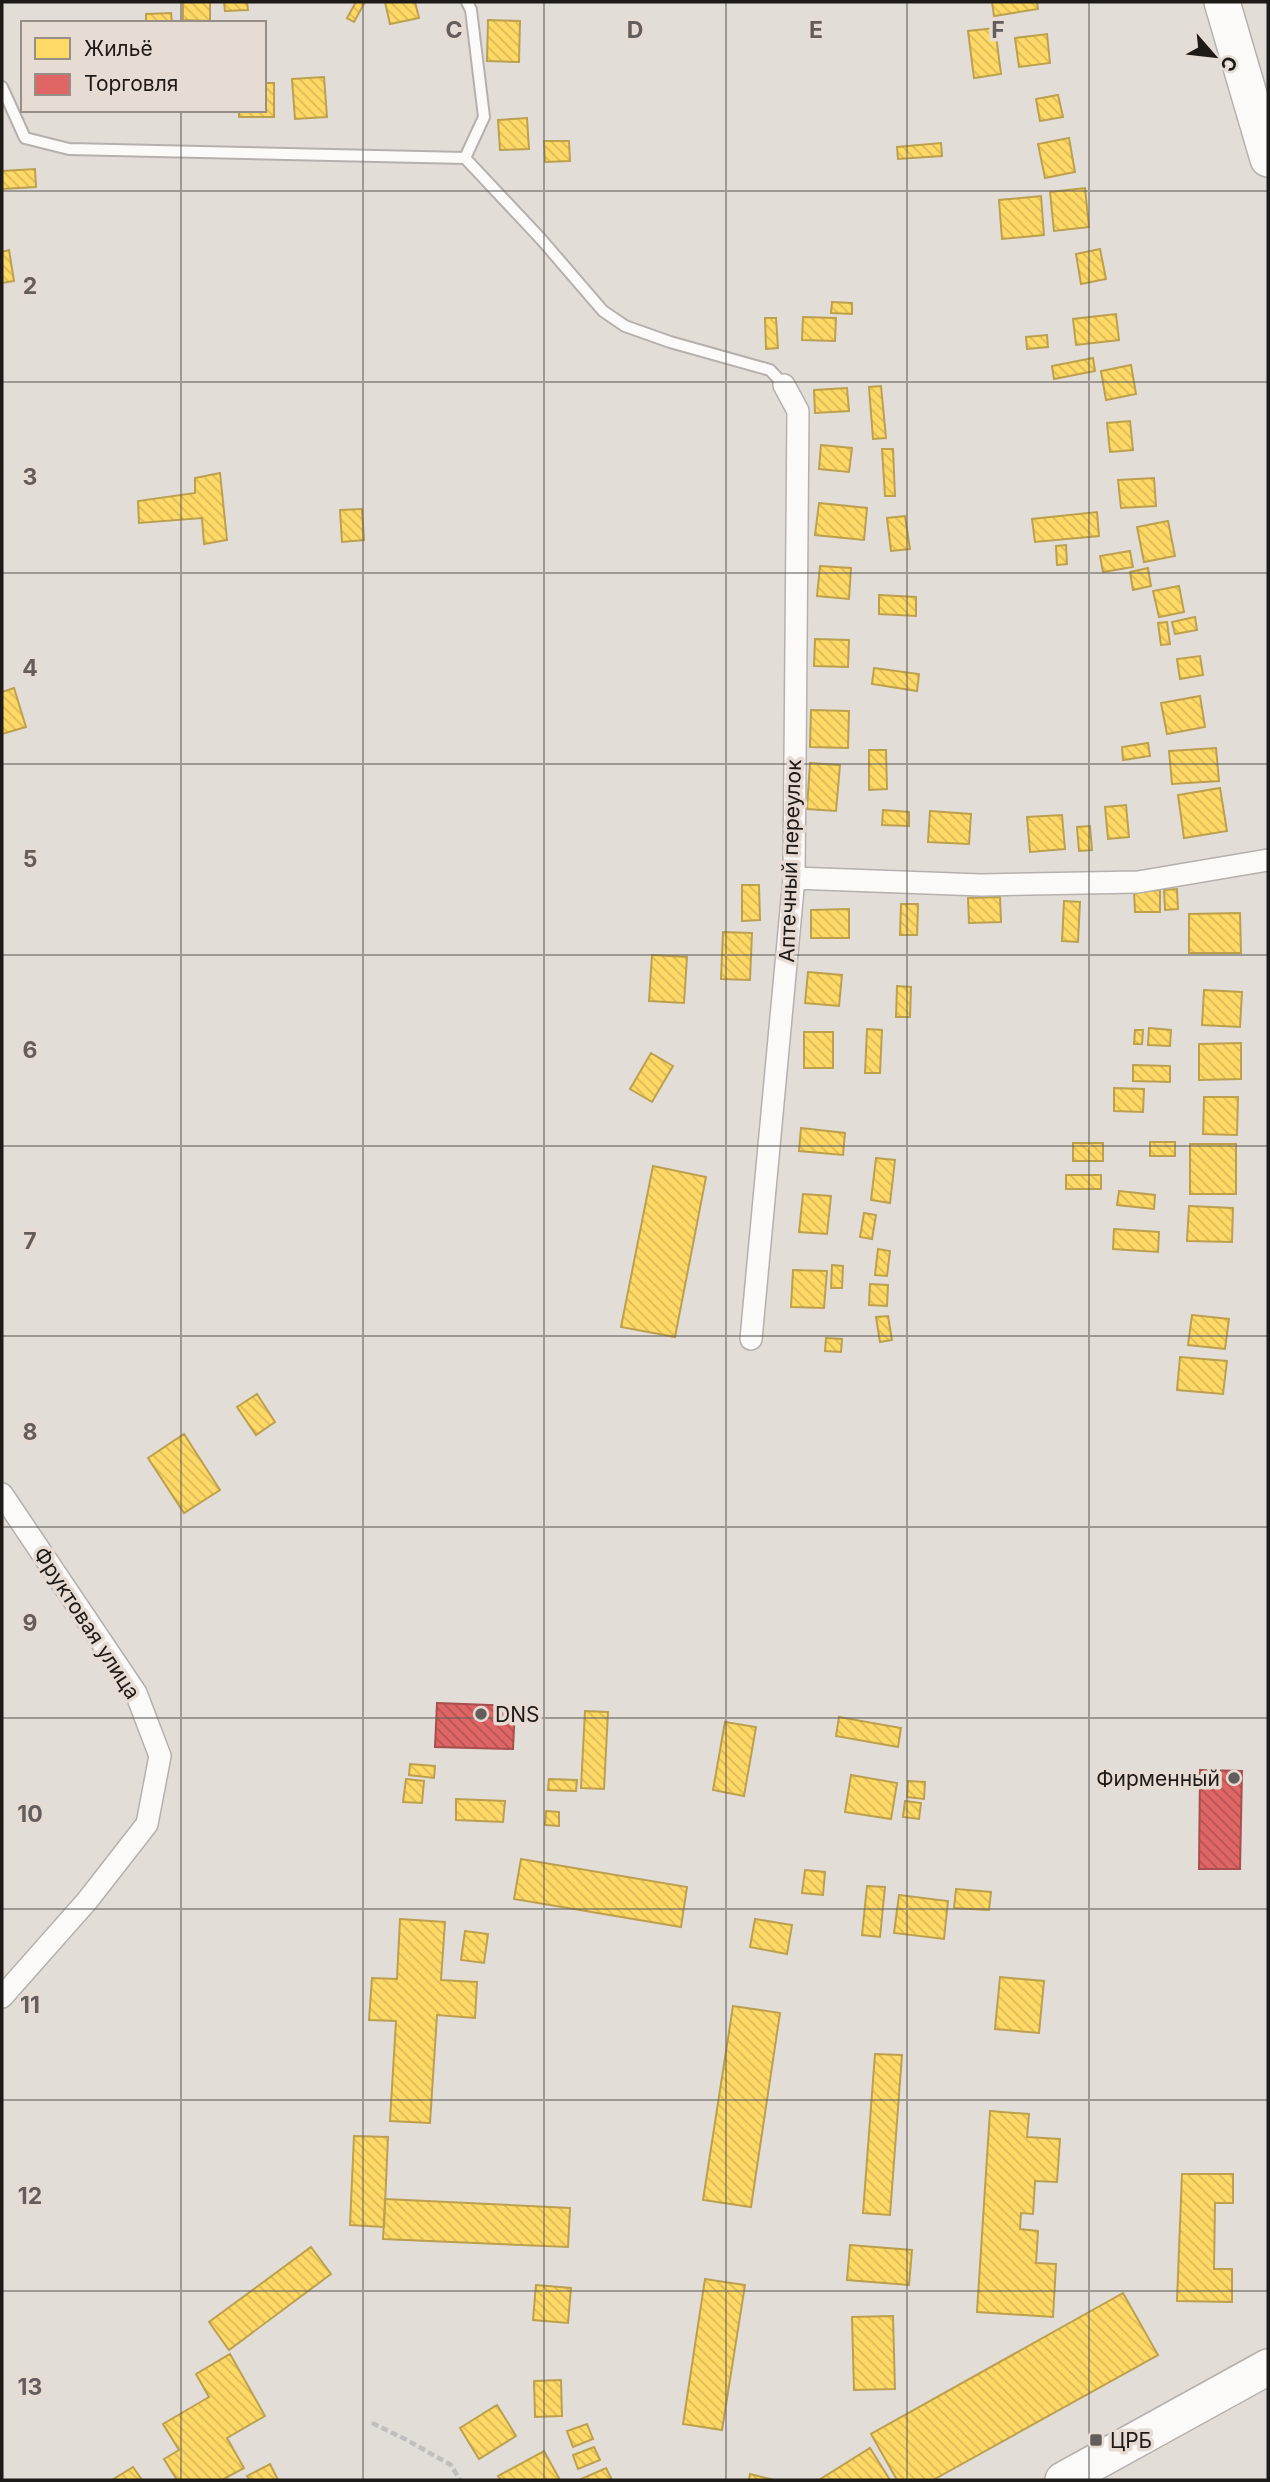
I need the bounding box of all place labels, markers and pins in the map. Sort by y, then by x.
place label: DNS [495,1702,539,1727]
marker: DNS [473,1706,489,1722]
place label: Фирменный [1096,1766,1220,1791]
marker: Фирменный [1226,1770,1242,1786]
place label: ЦРБ [1110,2428,1152,2453]
marker: ЦРБ [1088,2432,1104,2448]

